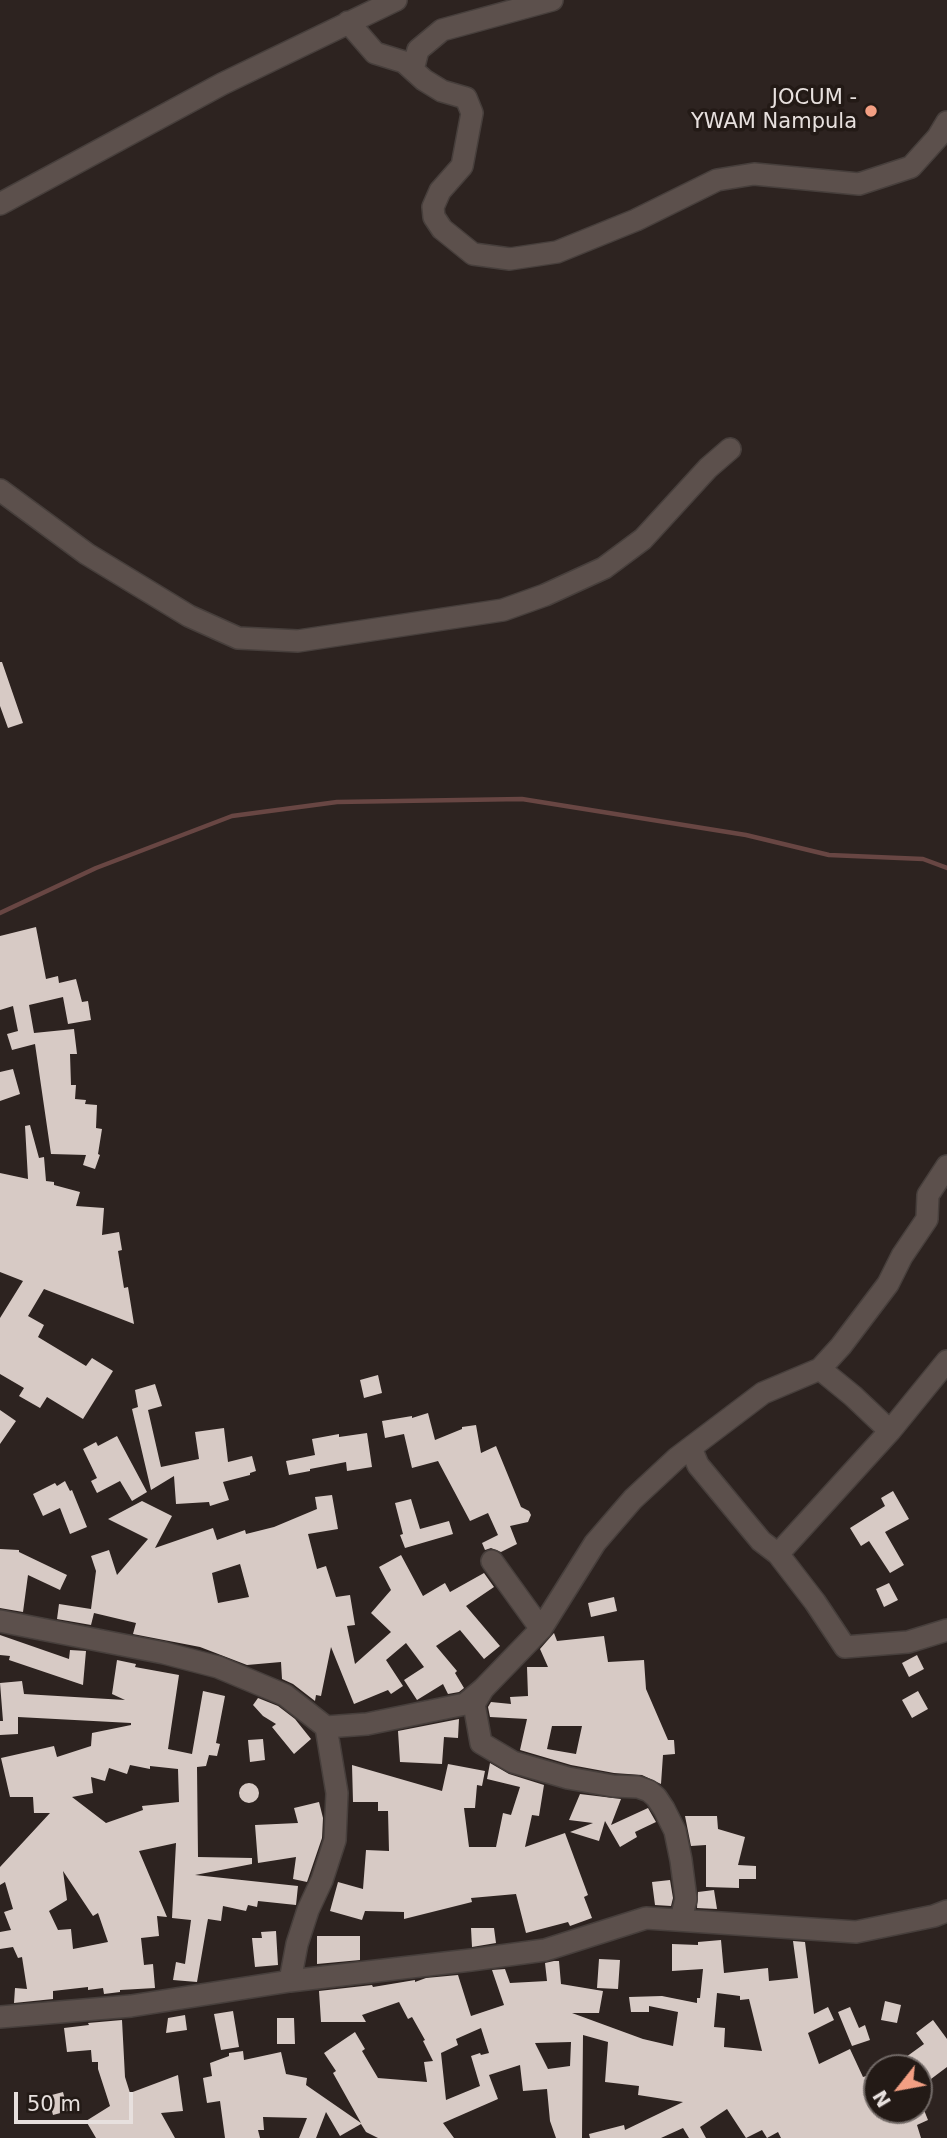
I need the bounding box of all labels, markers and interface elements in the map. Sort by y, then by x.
place label: JOCUM - YWAM Nampula [691,86,857,136]
marker: JOCUM - YWAM Nampula [863,103,879,119]
north arrow [863,2054,933,2124]
scale bar [18,2078,136,2122]
text: N [868,2086,895,2111]
text: 50 m [27,2092,81,2116]

